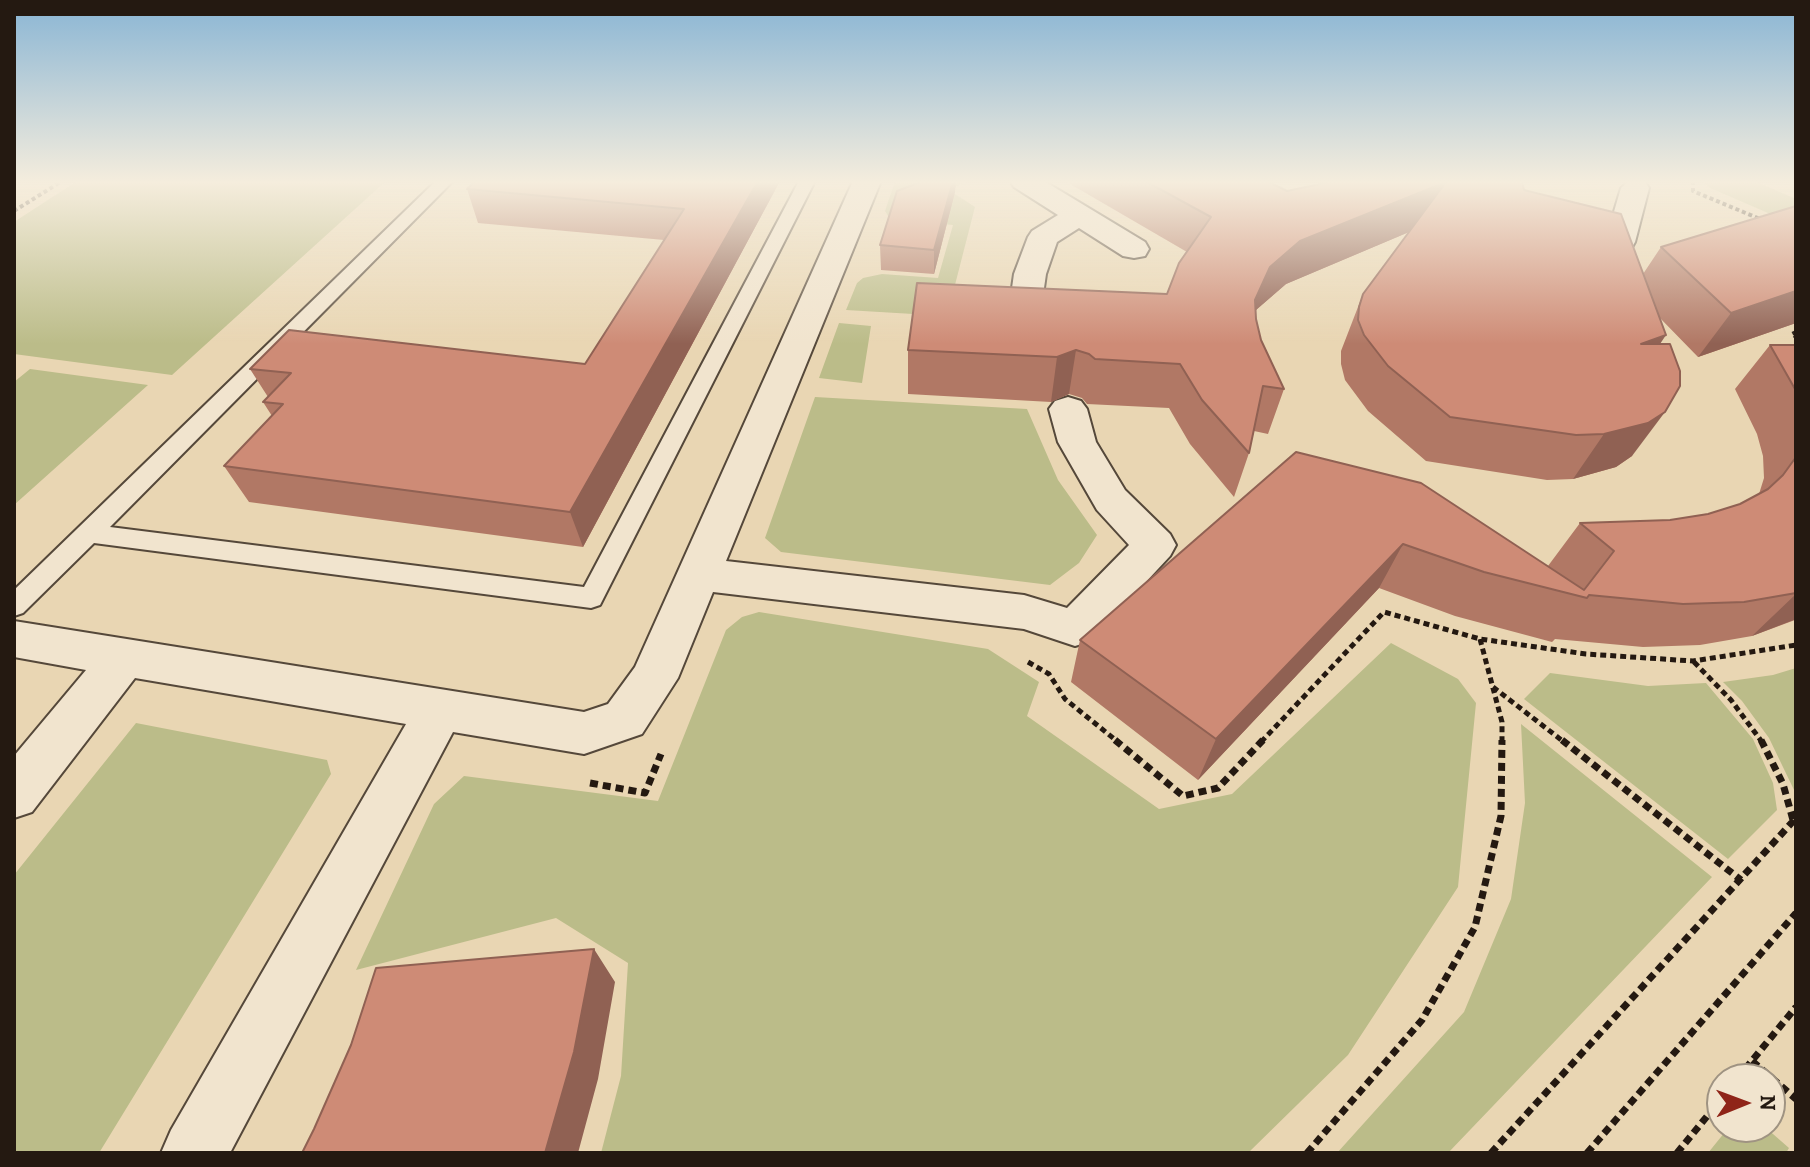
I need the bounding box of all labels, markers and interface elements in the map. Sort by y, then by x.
north arrow [1706,1063,1786,1143]
text: N [1753,1094,1783,1111]

